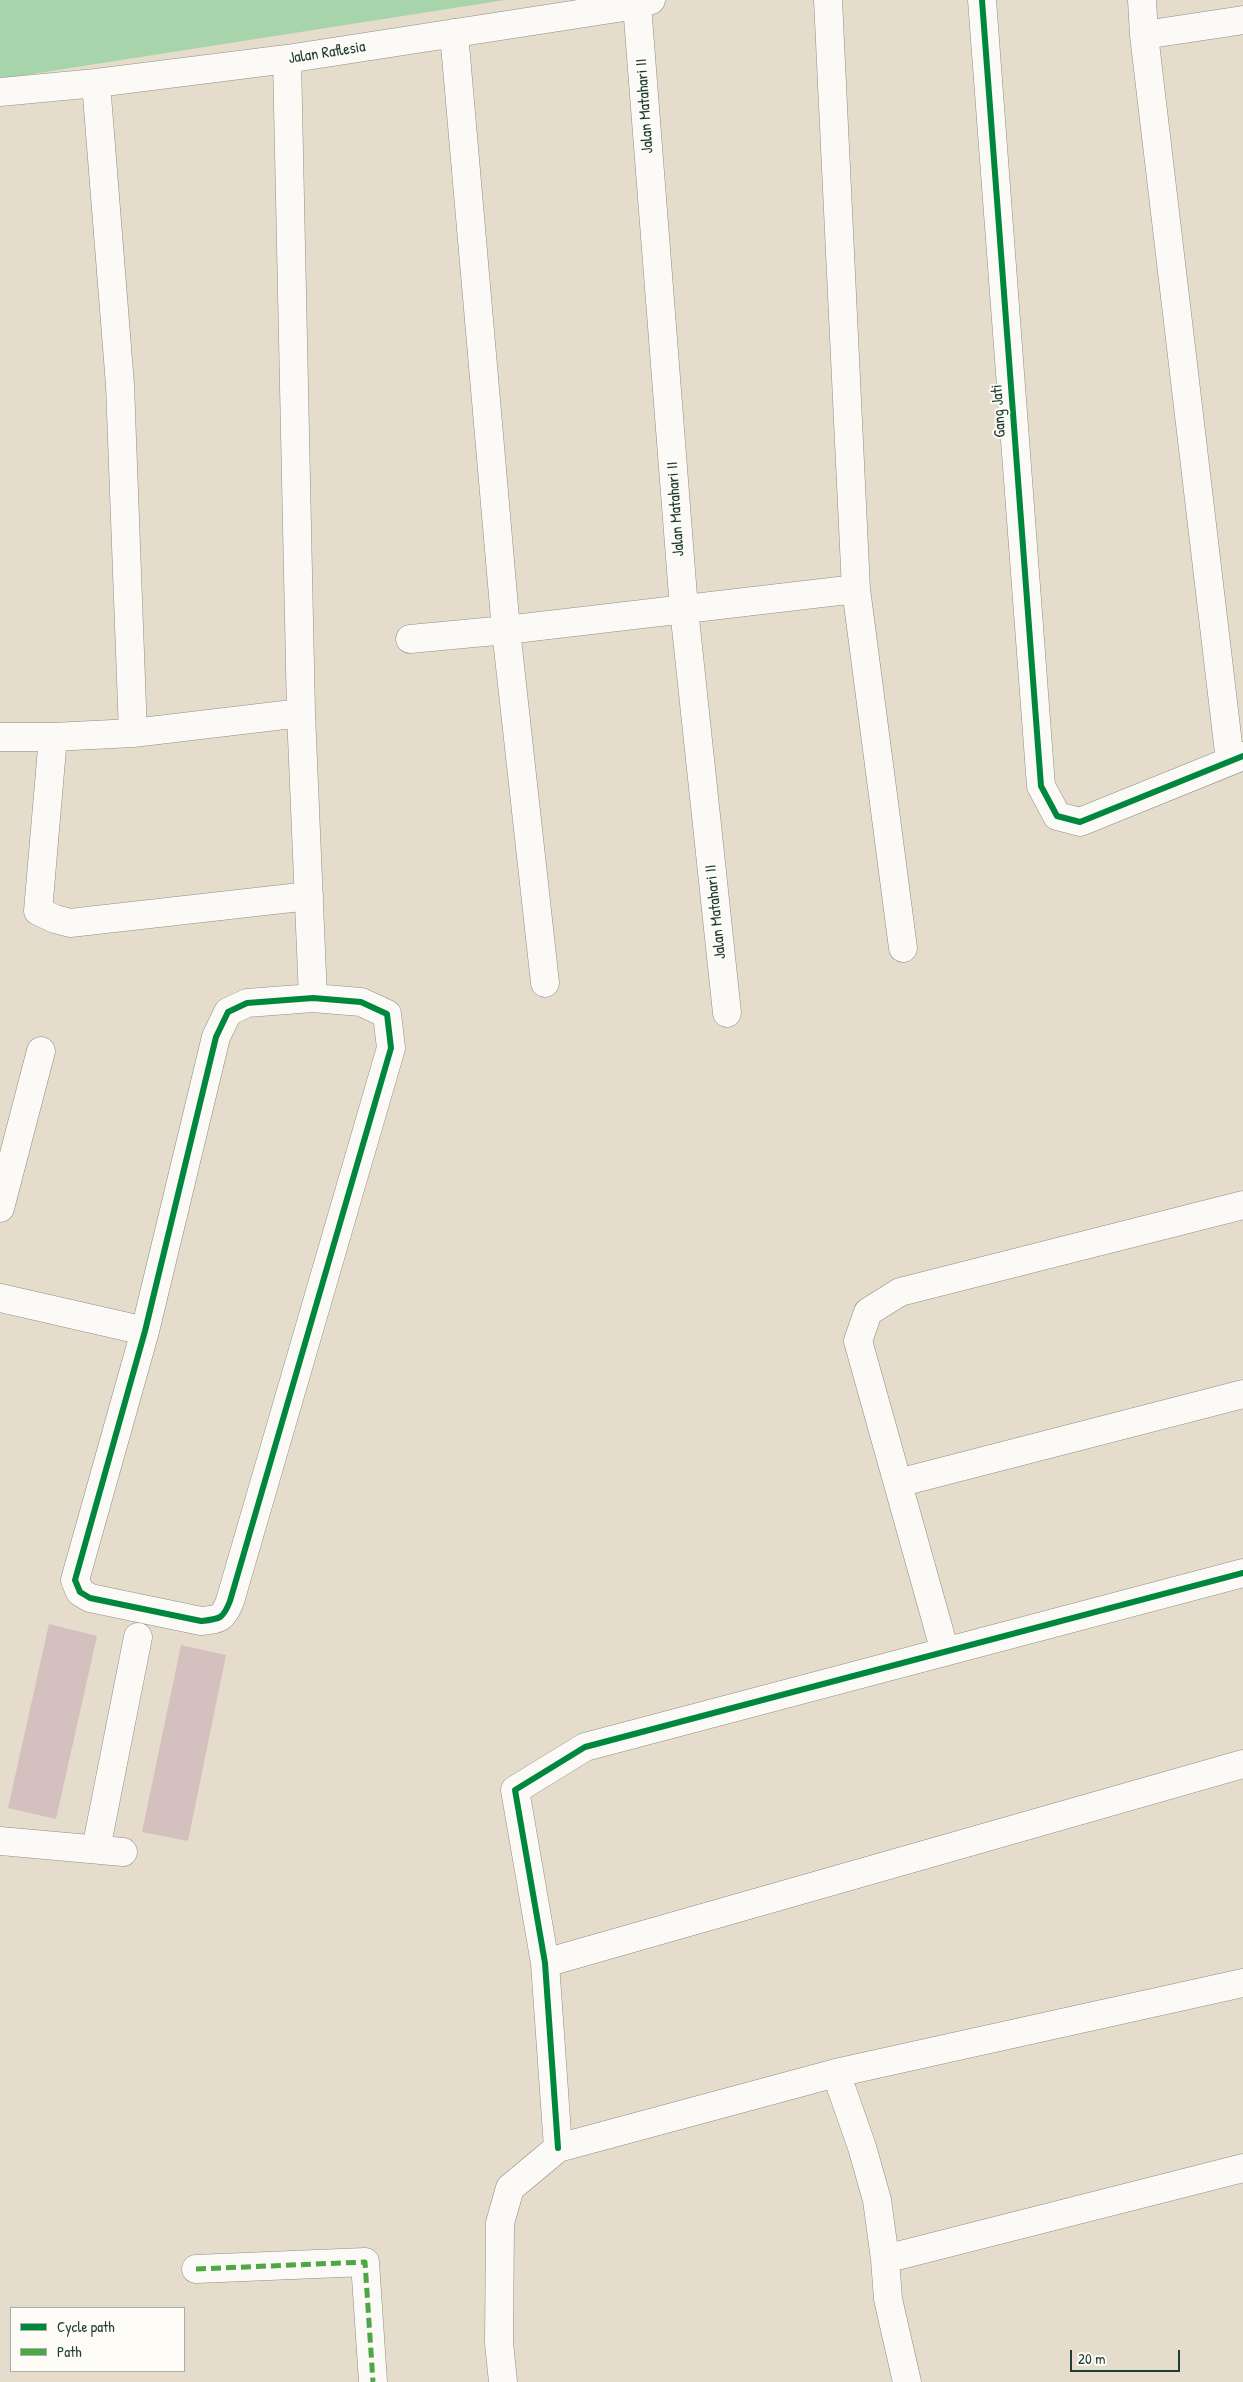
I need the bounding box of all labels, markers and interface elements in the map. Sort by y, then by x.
street label: Jalan Raflesia [287,37,367,69]
street label: Jalan Matahari II [632,58,658,154]
street label: Gang Jati [988,384,1010,438]
street label: Jalan Matahari II [663,461,689,557]
street label: Jalan Matahari II [701,864,731,960]
legend [10,2307,185,2372]
text: Cycle path [57,2316,115,2337]
scale bar [1073,2340,1183,2372]
text: Path [57,2341,82,2362]
text: 20 m [1078,2348,1105,2369]

